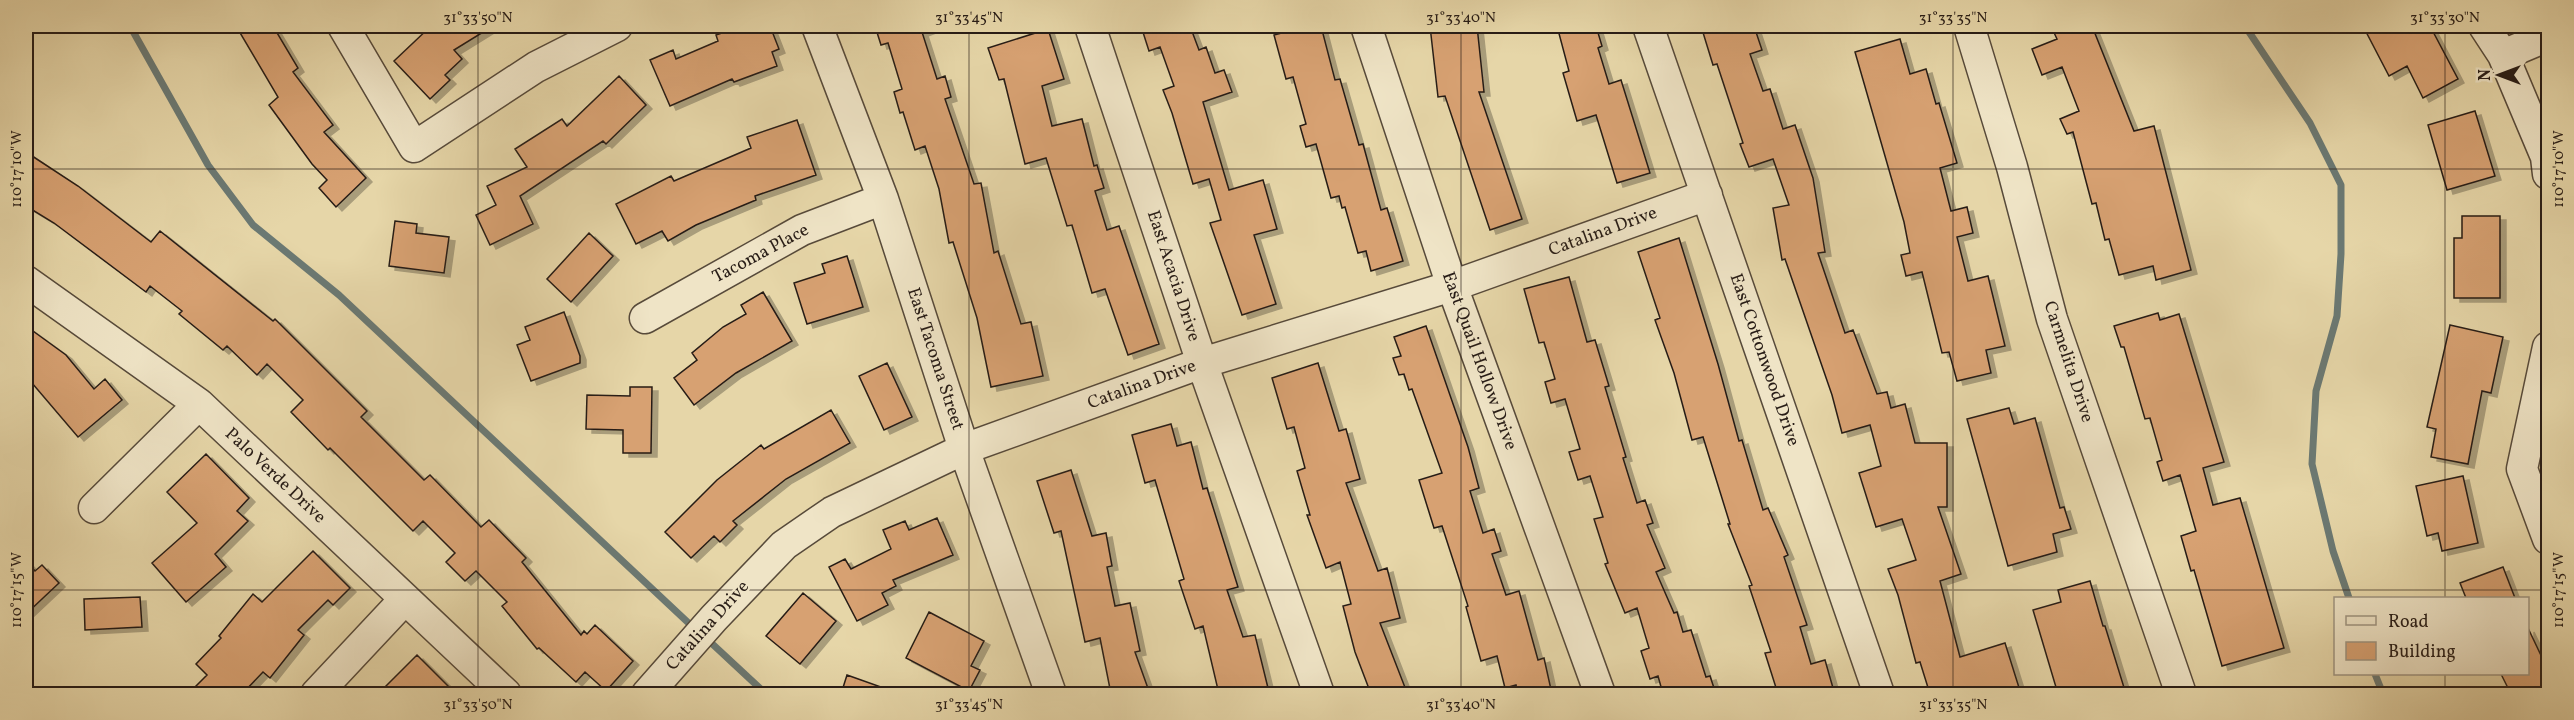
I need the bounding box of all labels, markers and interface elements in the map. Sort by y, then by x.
text: 31°33'50"N [443,8,513,29]
text: 31°33'45"N [935,8,1003,29]
text: 31°33'40"N [1426,8,1496,29]
text: 31°33'35"N [1919,8,1987,29]
text: 31°33'30"N [2410,8,2480,29]
north arrow [2469,45,2529,105]
text: N [2475,69,2497,81]
text: 110°17'10"W [7,130,28,208]
text: 110°17'10"W [2549,130,2570,208]
street label: Catalina Drive [1545,201,1661,263]
street label: East Acacia Drive [1140,207,1206,345]
street label: Tacoma Place [708,218,814,290]
street label: East Quail Hollow Drive [1435,268,1523,454]
street label: East Cottonwood Drive [1723,270,1805,450]
street label: East Tacoma Street [900,284,970,434]
street label: Carmelita Drive [2037,298,2099,426]
street label: Catalina Drive [1084,354,1200,416]
street label: Palo Verde Drive [219,422,331,530]
text: 110°17'15"W [7,552,28,628]
text: 110°17'15"W [2549,552,2570,628]
street label: Catalina Drive [661,575,755,677]
legend [2334,597,2529,675]
text: Road [2388,610,2429,635]
text: Building [2388,640,2456,665]
text: 31°33'50"N [443,695,513,716]
text: 31°33'45"N [935,695,1003,716]
text: 31°33'40"N [1426,695,1496,716]
text: 31°33'35"N [1919,695,1987,716]

